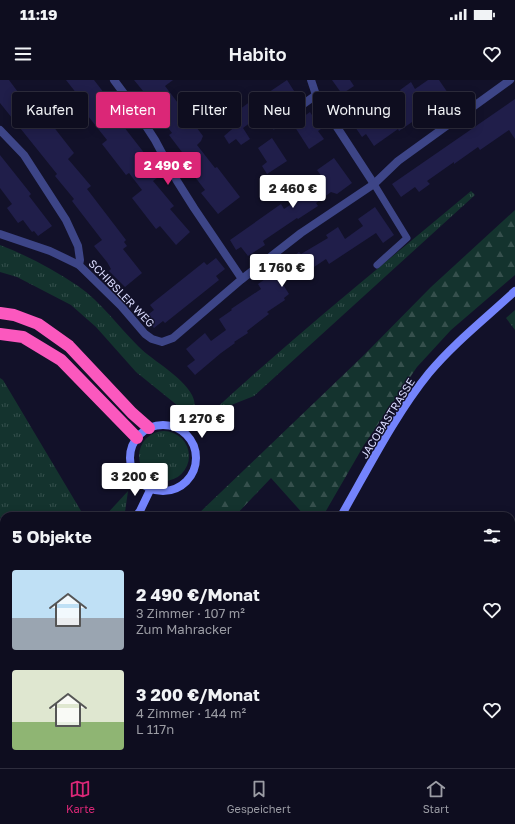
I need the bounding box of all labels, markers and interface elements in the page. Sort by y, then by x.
text: 11:19 [20,5,58,23]
icon: menu [12,43,34,65]
text: Habito [229,43,286,65]
icon: heart [481,43,503,65]
chip: Kaufen [12,92,88,128]
chip: Mieten [96,92,170,128]
chip: Filter [178,92,241,128]
chip: Neu [249,92,305,128]
chip: Wohnung [313,92,405,128]
chip: Haus [413,92,475,128]
pin: 2 490 € [131,152,205,186]
text: 2 490 € [144,157,192,173]
pin: 2 460 € [256,175,330,209]
text: 2 460 € [269,180,317,196]
pin: 1 760 € [245,254,319,288]
street label: SCHIBSLER WEG [86,256,158,330]
text: 1 760 € [259,259,305,275]
street label: JACOBASTRASSE [357,375,417,461]
pin: 1 270 € [165,405,239,439]
text: 1 270 € [179,410,225,426]
pin: 3 200 € [98,463,172,497]
text: 3 200 € [111,468,159,484]
icon: filters [481,525,503,547]
text: 5 Objekte [12,526,92,547]
text: 2 490 €/Monat [136,584,260,605]
icon: home [44,586,92,634]
icon: heart [481,599,503,621]
text: 3 Zimmer · 107 m² [136,605,245,621]
text: Zum Mahracker [136,621,232,637]
text: 3 200 €/Monat [136,684,260,705]
icon: home [44,686,92,734]
icon: heart [481,699,503,721]
text: 4 Zimmer · 144 m² [136,705,246,721]
text: L 117n [136,721,174,737]
tab: Karte [66,778,95,815]
tab: Gespeichert [227,778,291,815]
tab: Start [423,778,449,815]

